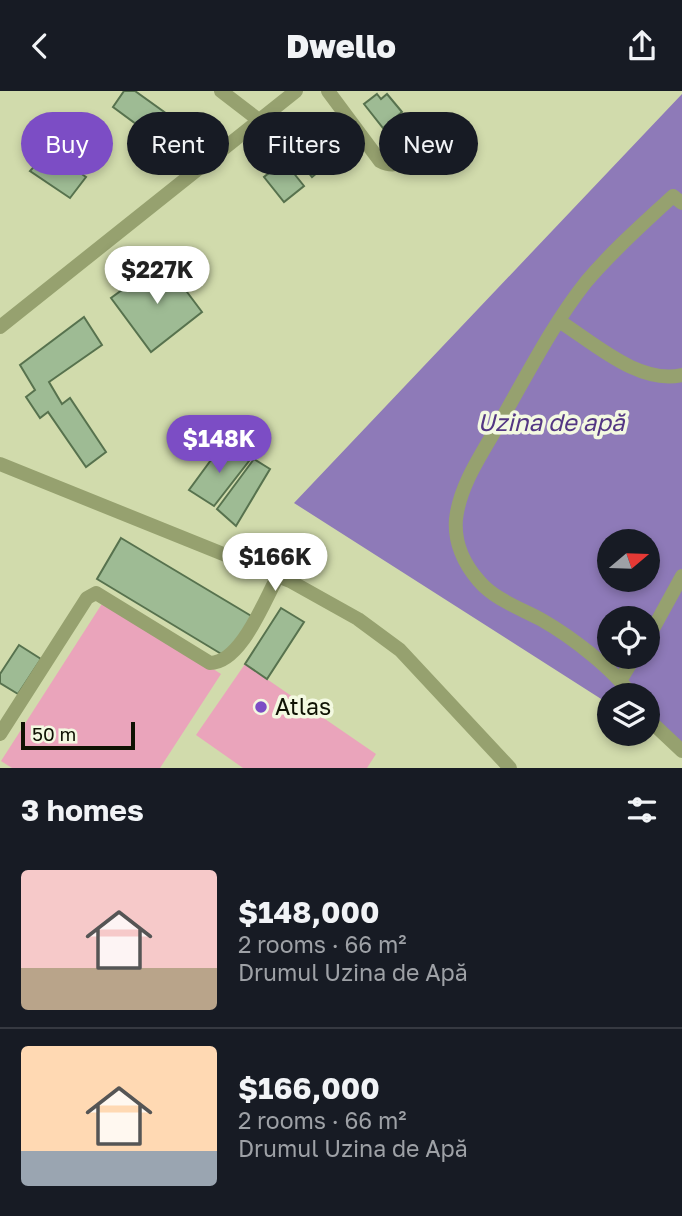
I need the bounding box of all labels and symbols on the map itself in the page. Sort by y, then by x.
pin: $227K [108,247,206,306]
water label: Uzina de apă [477,407,626,436]
pin: $148K [170,415,268,475]
north arrow [597,529,660,591]
pin: $166K [226,533,324,593]
place label: Atlas [275,692,331,720]
marker: Atlas [253,699,269,715]
scale bar [21,719,135,751]

